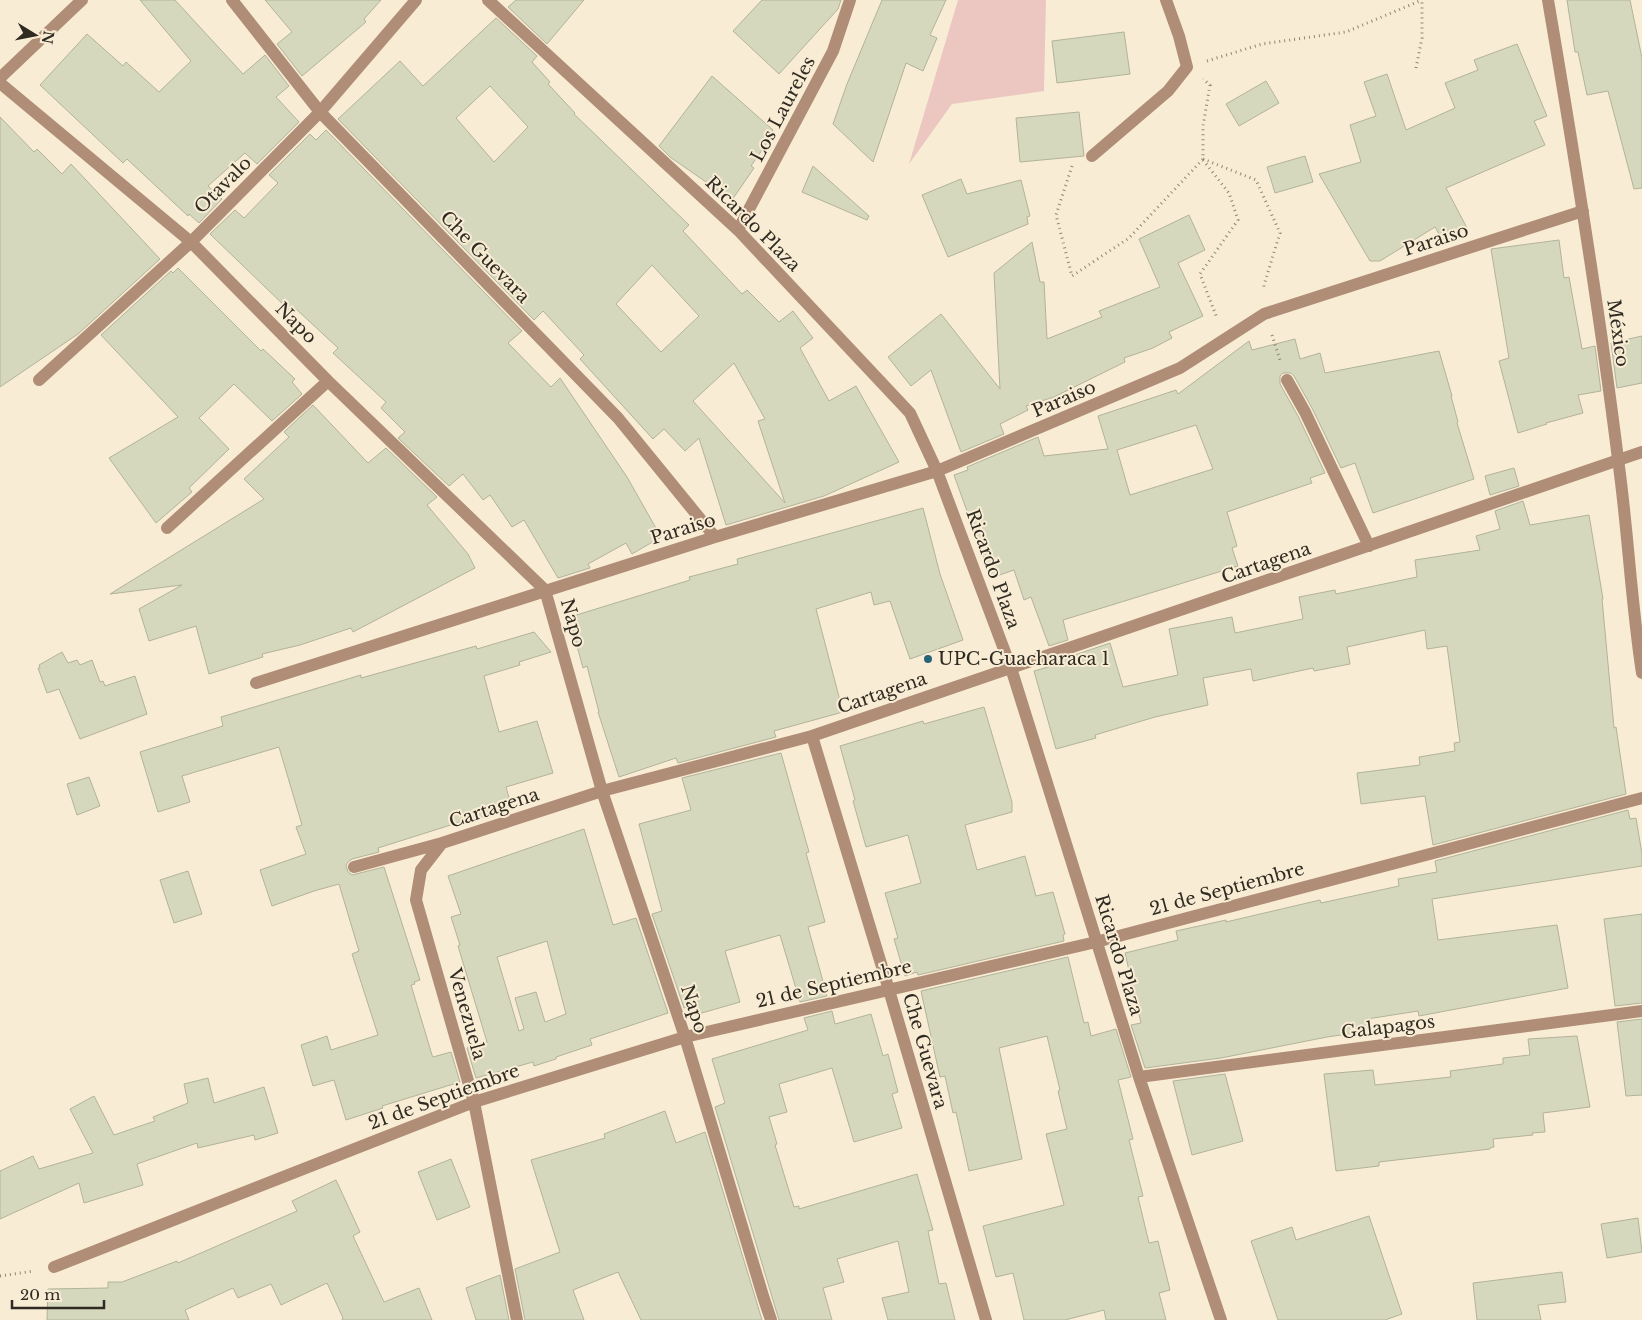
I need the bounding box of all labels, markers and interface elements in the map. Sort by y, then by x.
north arrow [10,10,60,60]
text: N [38,29,58,45]
street label: Los Laureles [746,52,820,166]
street label: Otavalo [190,152,256,218]
street label: Ricardo Plaza [701,172,805,276]
street label: Che Guevara [436,206,534,308]
street label: Paraiso [1401,219,1471,261]
street label: Napo [271,298,321,348]
street label: México [1602,298,1634,368]
street label: Paraiso [1029,376,1099,422]
street label: Ricardo Plaza [961,506,1025,632]
street label: Paraiso [648,509,718,549]
street label: Cartagena [1218,537,1314,589]
street label: Napo [556,596,590,650]
place label: UPC-Guacharaca 1 [938,648,1110,670]
marker: UPC-Guacharaca 1 [922,653,934,665]
street label: Cartagena [834,667,930,719]
street label: Cartagena [446,783,542,833]
street label: 21 de Septiembre [1147,858,1307,920]
street label: Ricardo Plaza [1090,892,1148,1018]
street label: 21 de Septiembre [754,955,914,1013]
street label: Venezuela [443,965,491,1062]
street label: Napo [676,982,712,1036]
street label: Che Guevara [898,991,952,1111]
street label: Galapagos [1340,1010,1436,1044]
street label: 21 de Septiembre [365,1059,523,1135]
scale bar [12,1278,105,1310]
text: 20 m [20,1285,60,1304]

